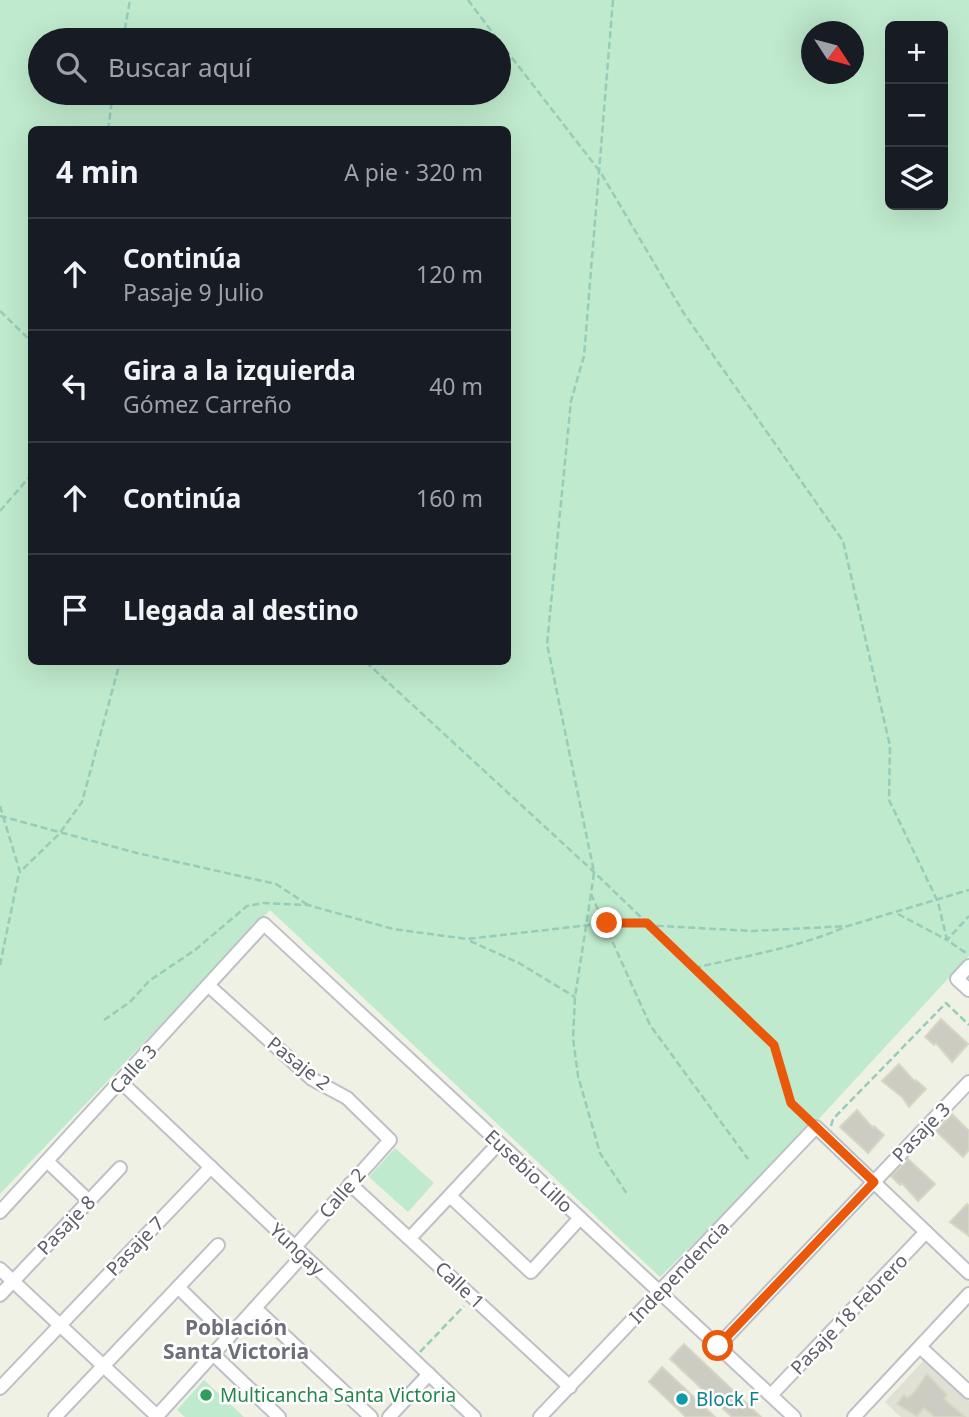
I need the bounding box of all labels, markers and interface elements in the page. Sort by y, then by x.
north arrow [801,21,864,84]
map controls [885,21,948,210]
button: + [885,21,948,84]
search box [28,28,511,105]
icon: search [52,48,90,86]
text: Buscar aquí [108,49,251,85]
button: − [885,84,948,147]
button: layers [885,147,948,210]
text: 4 min [56,151,139,192]
text: A pie · 320 m [344,156,483,188]
text: Continúa [123,240,241,276]
icon: ahead [56,255,94,293]
text: 120 m [416,258,483,290]
text: Pasaje 9 Julio [123,276,264,308]
text: Gira a la izquierda [123,352,356,388]
icon: left [56,367,94,405]
text: 40 m [429,370,483,402]
text: Gómez Carreño [123,388,292,420]
icon: ahead [56,479,94,517]
text: Continúa [123,480,241,516]
text: 160 m [416,482,483,514]
icon: arrive [56,591,94,629]
text: Llegada al destino [123,592,359,628]
route end [591,907,622,938]
street label: Pasaje 2 [262,1030,336,1096]
street label: Calle 3 [103,1039,163,1099]
street label: Pasaje 3 [886,1097,956,1167]
street label: Eusebio Lillo [479,1124,579,1218]
street label: Calle 2 [313,1162,371,1224]
street label: Pasaje 8 [31,1190,101,1260]
street label: Pasaje 7 [100,1211,170,1281]
street label: Independencia [623,1215,735,1329]
street label: Yungay [264,1217,330,1281]
street label: Pasaje 18 Febrero [785,1248,913,1380]
street label: Calle 1 [430,1255,490,1315]
district label: Población Santa Victoria [163,1313,309,1365]
route start [702,1330,733,1361]
place label: Multicancha Santa Victoria [220,1382,456,1408]
place label: Block F [696,1386,759,1412]
marker: Multicancha Santa Victoria [198,1387,214,1403]
marker: Block F [674,1391,690,1407]

